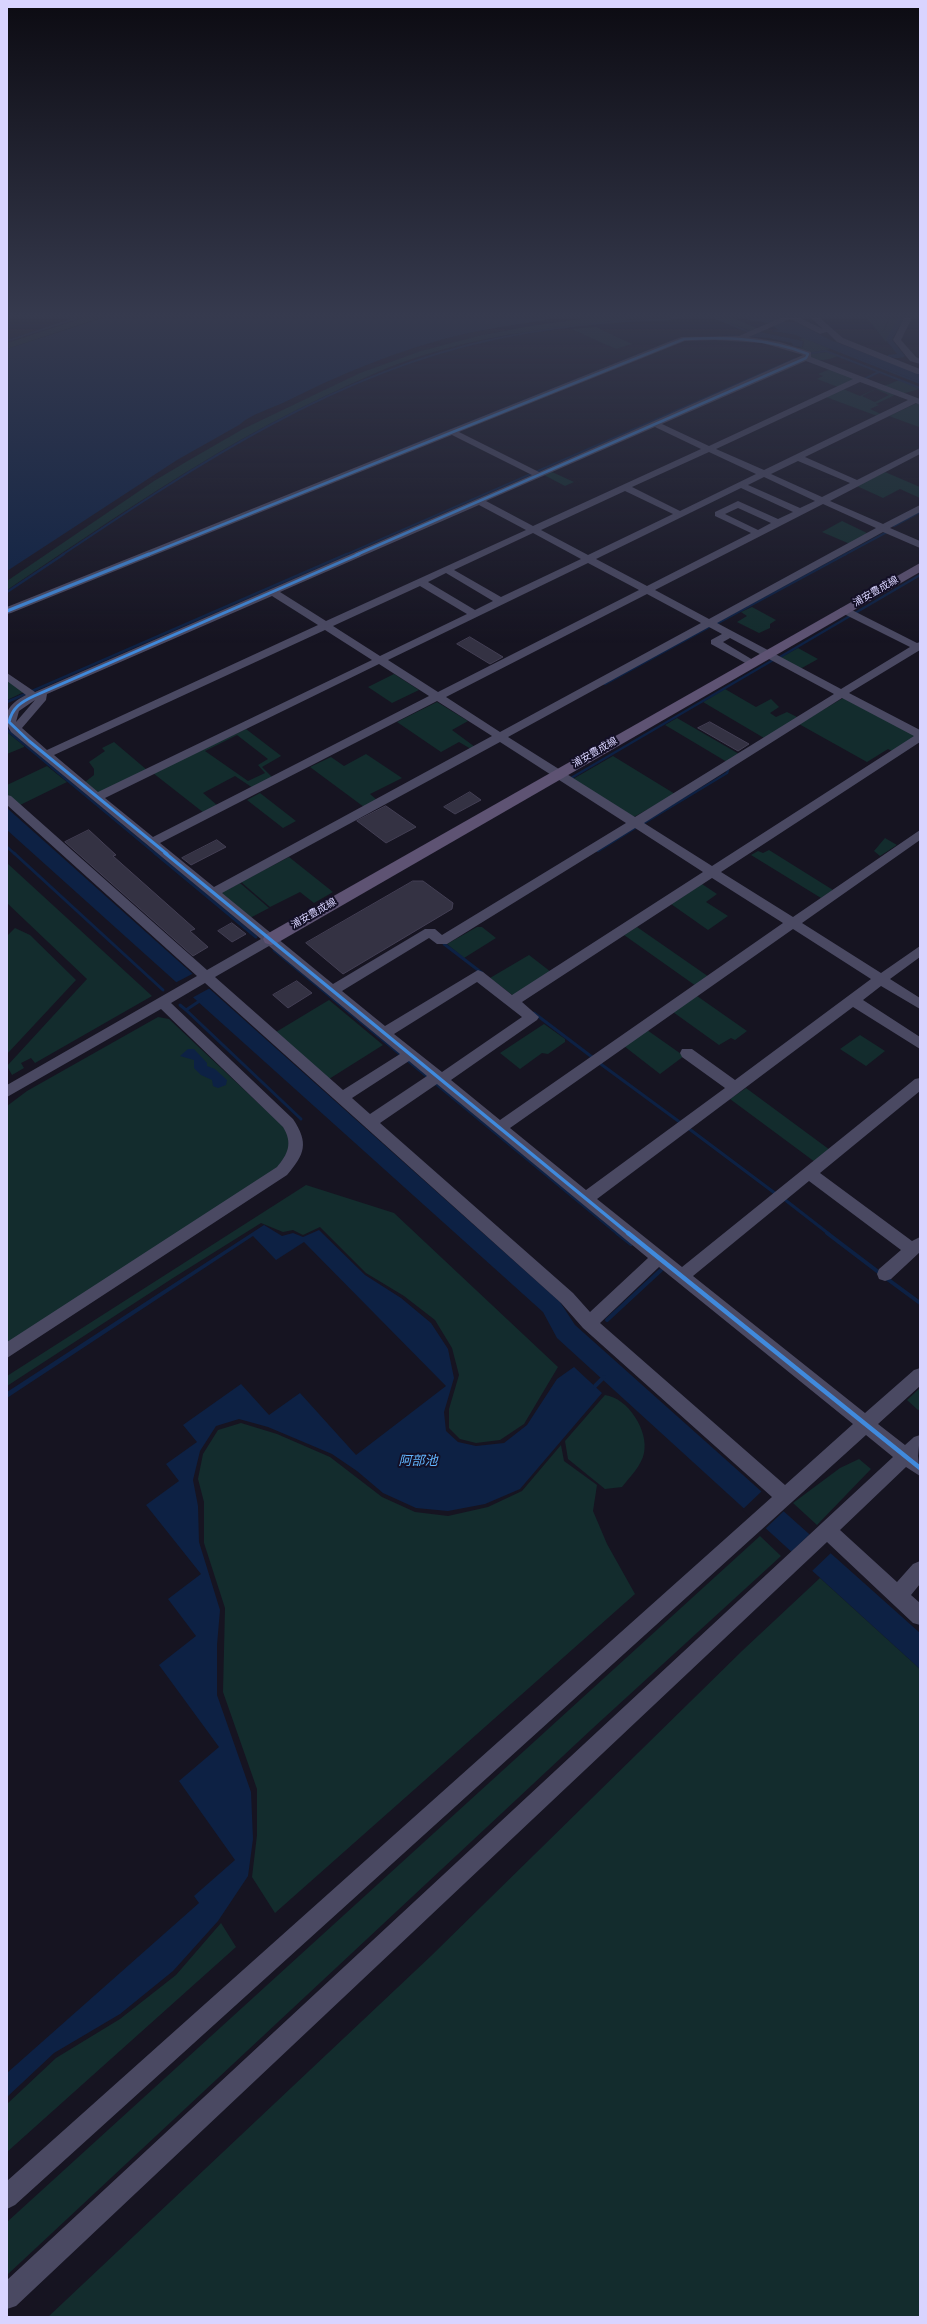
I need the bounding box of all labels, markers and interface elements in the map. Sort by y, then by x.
street label: 浦安豊成線 [851,574,901,610]
street label: 浦安豊成線 [570,735,620,771]
street label: 浦安豊成線 [289,896,339,932]
water label: 阿部池 [399,1454,437,1470]

